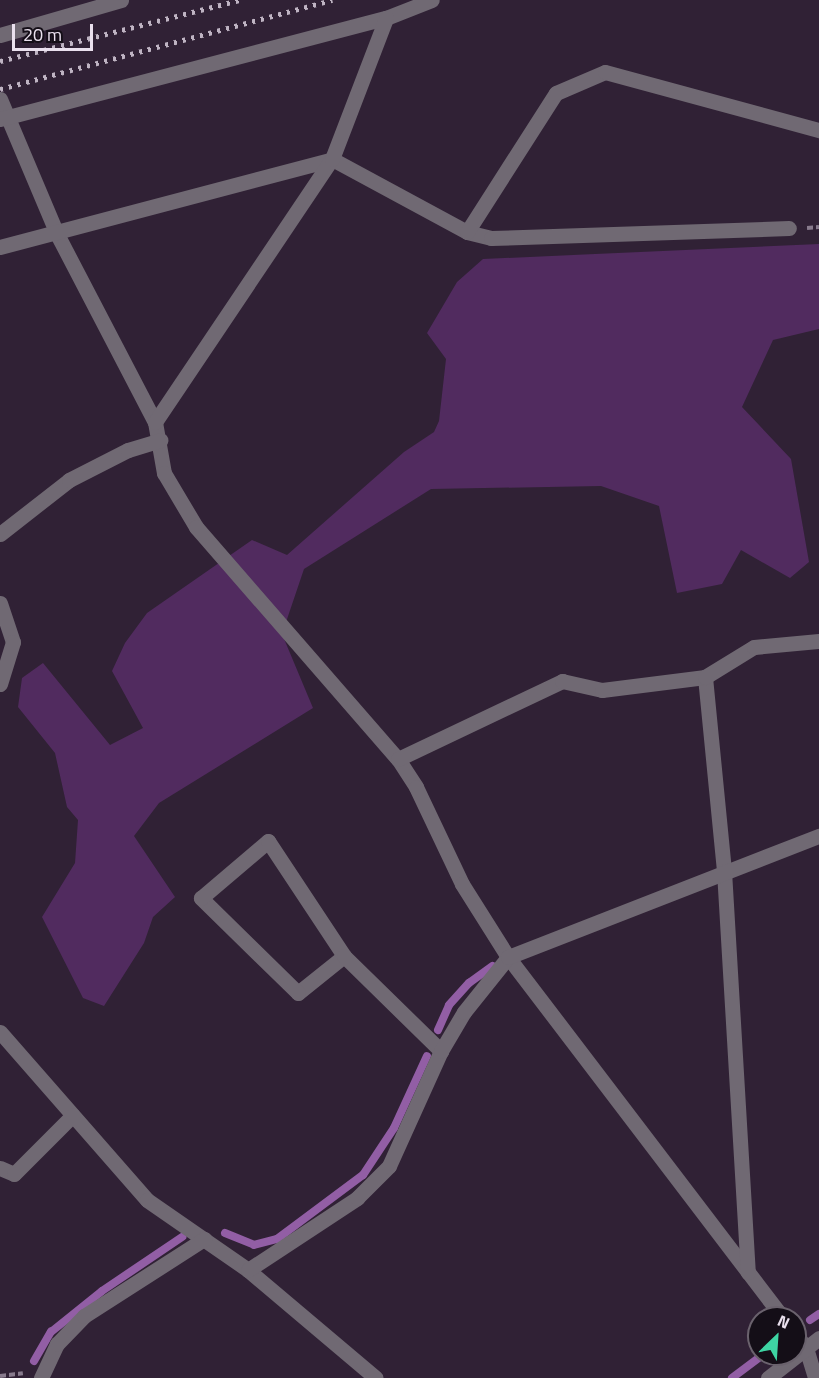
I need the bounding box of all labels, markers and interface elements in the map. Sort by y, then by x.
scale bar [15,12,96,50]
text: 20 m [23,21,62,48]
north arrow [747,1306,807,1366]
text: N [774,1308,794,1335]

